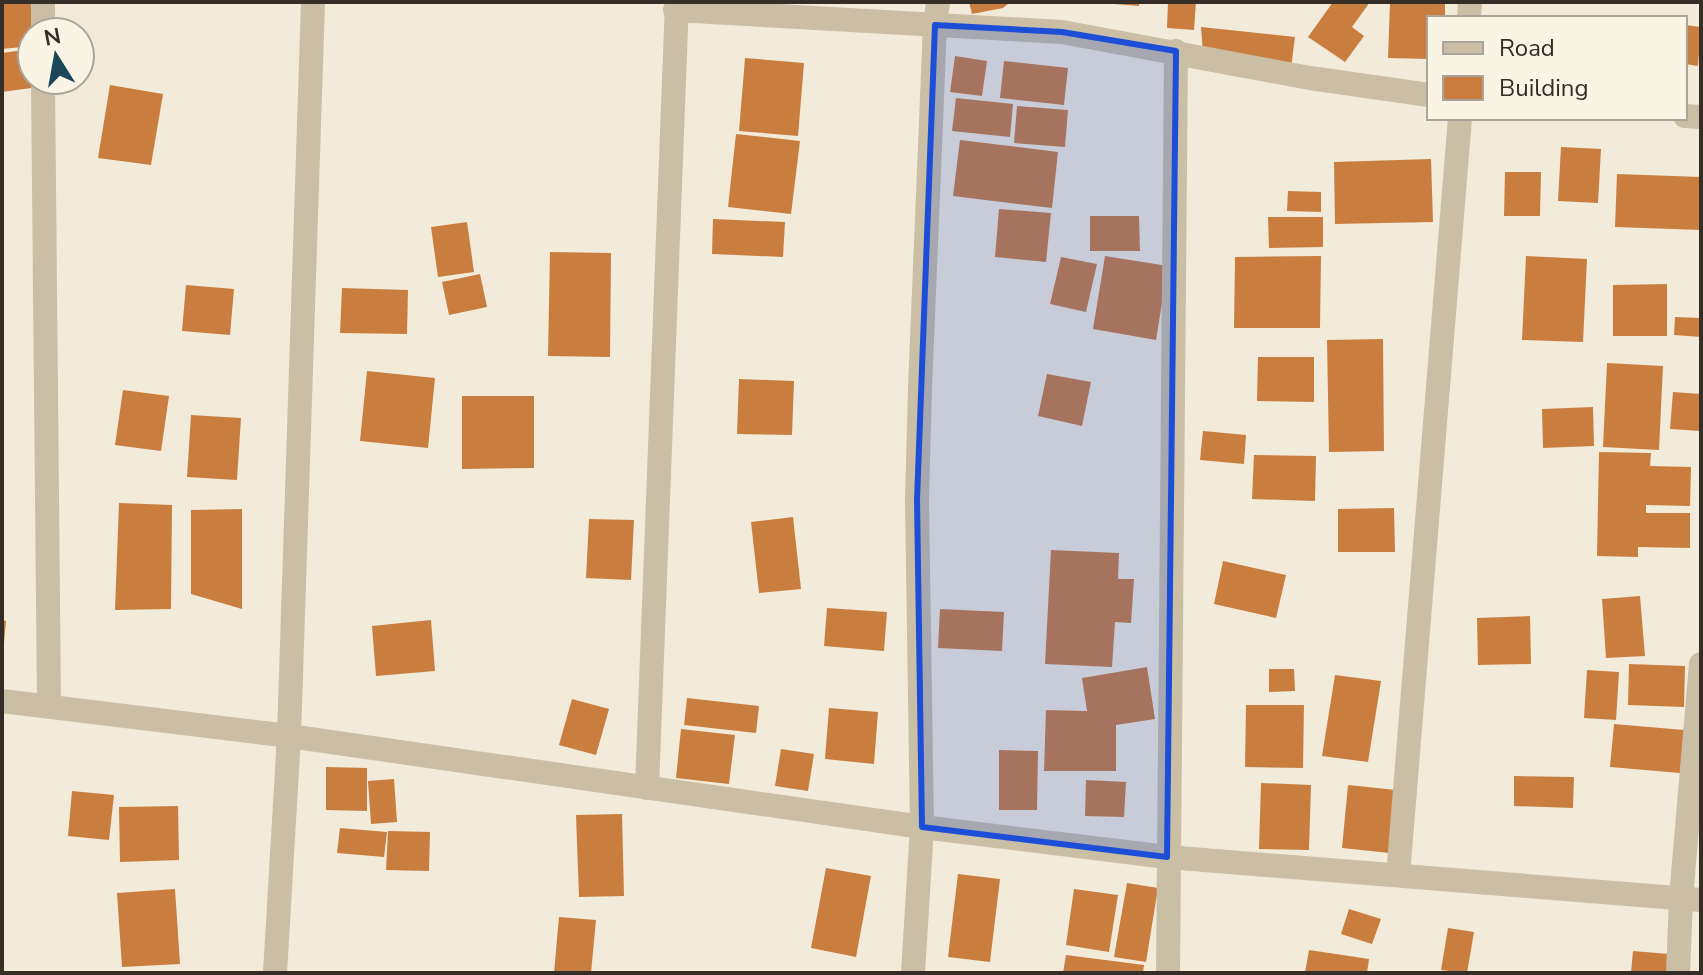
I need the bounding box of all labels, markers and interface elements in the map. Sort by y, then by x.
north arrow [16,16,96,96]
legend [1427,16,1687,120]
text: N [41,21,63,54]
text: Road [1499,32,1555,64]
text: Building [1499,72,1589,104]

